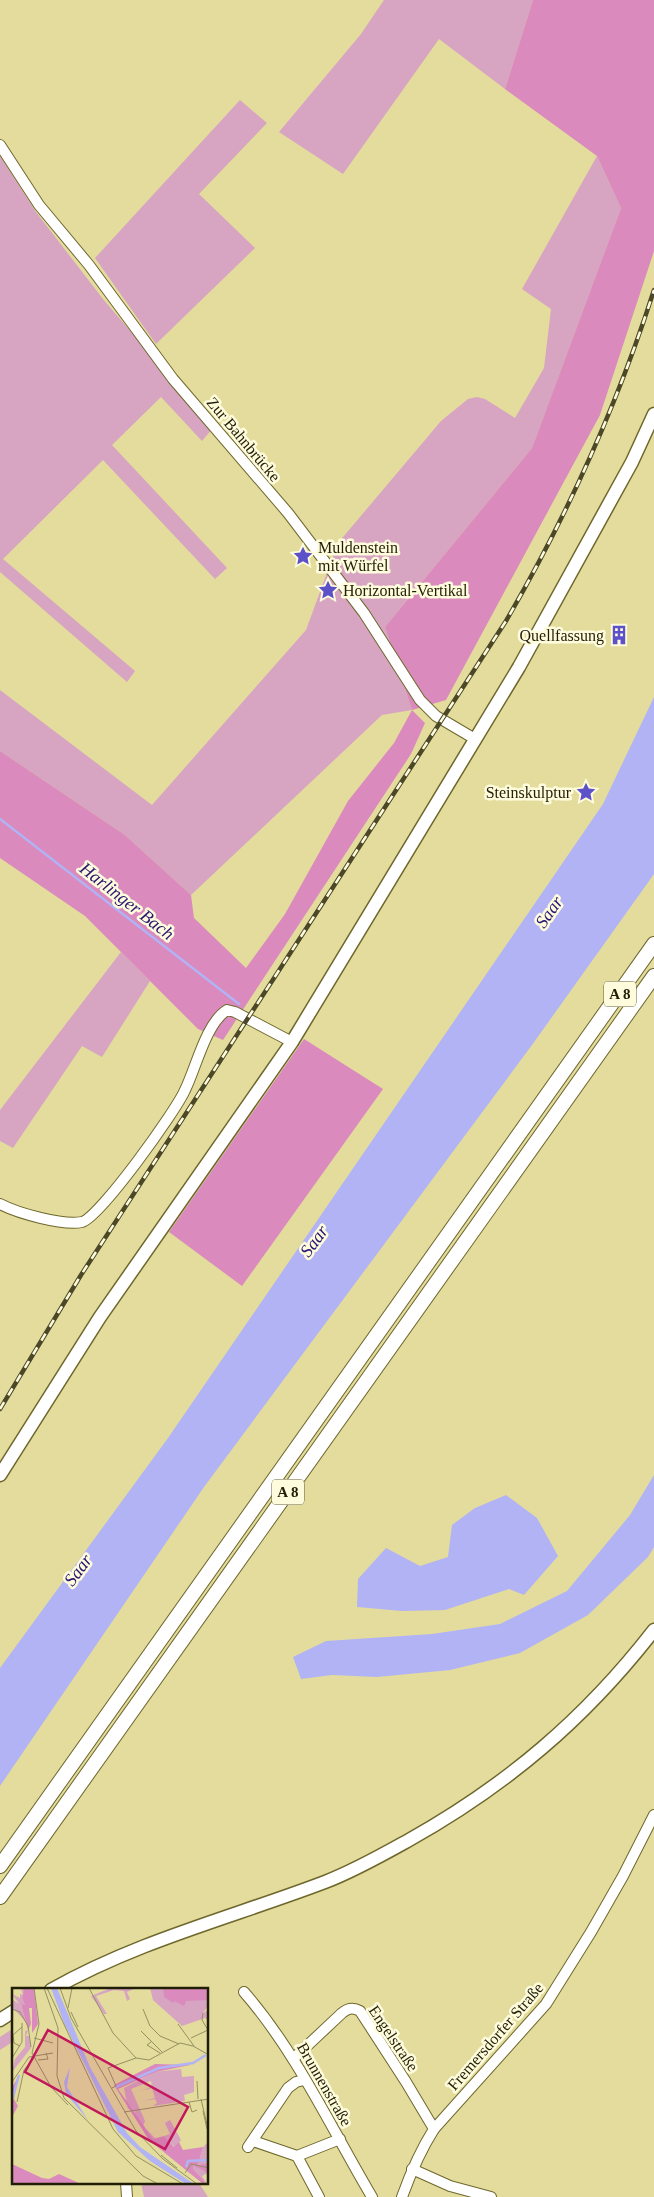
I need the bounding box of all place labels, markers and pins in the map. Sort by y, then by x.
place label: Muldenstein mit Würfel [318,539,398,574]
place icon: Muldenstein mit Würfel [292,545,314,567]
place icon: Horizontal-Vertikal [317,579,339,601]
place label: Horizontal-Vertikal [343,582,468,599]
building icon: Quellfassung [608,624,630,646]
place label: Quellfassung [520,627,604,645]
place icon: Steinskulptur [575,781,597,803]
place label: Steinskulptur [486,784,572,802]

